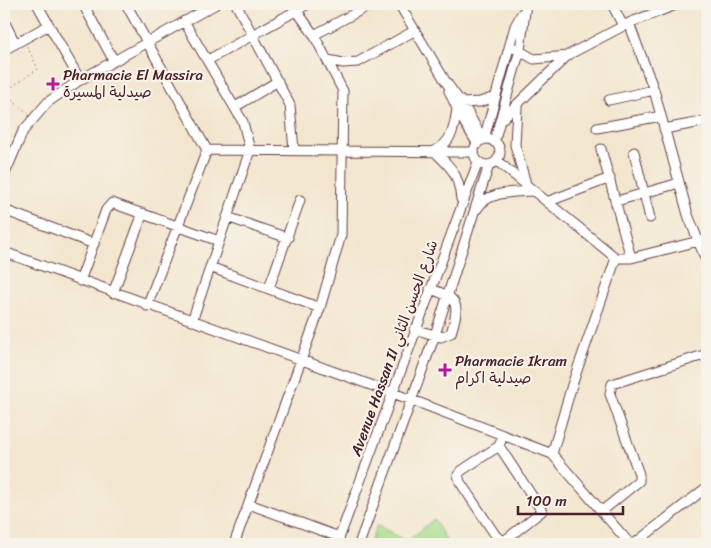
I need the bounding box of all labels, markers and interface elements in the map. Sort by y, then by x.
place label: Pharmacie El Massira صيدلية المسيرة [63,62,204,105]
marker: Pharmacie El Massira صيدلية المسيرة [47,78,59,90]
street label: Avenue Hassan II شارع الحسن الثاني [342,236,445,461]
place label: Pharmacie Ikram صيدلية اكرام [455,348,568,391]
marker: Pharmacie Ikram صيدلية اكرام [439,364,451,376]
scale bar [518,483,624,515]
text: 100 m [526,488,567,514]

